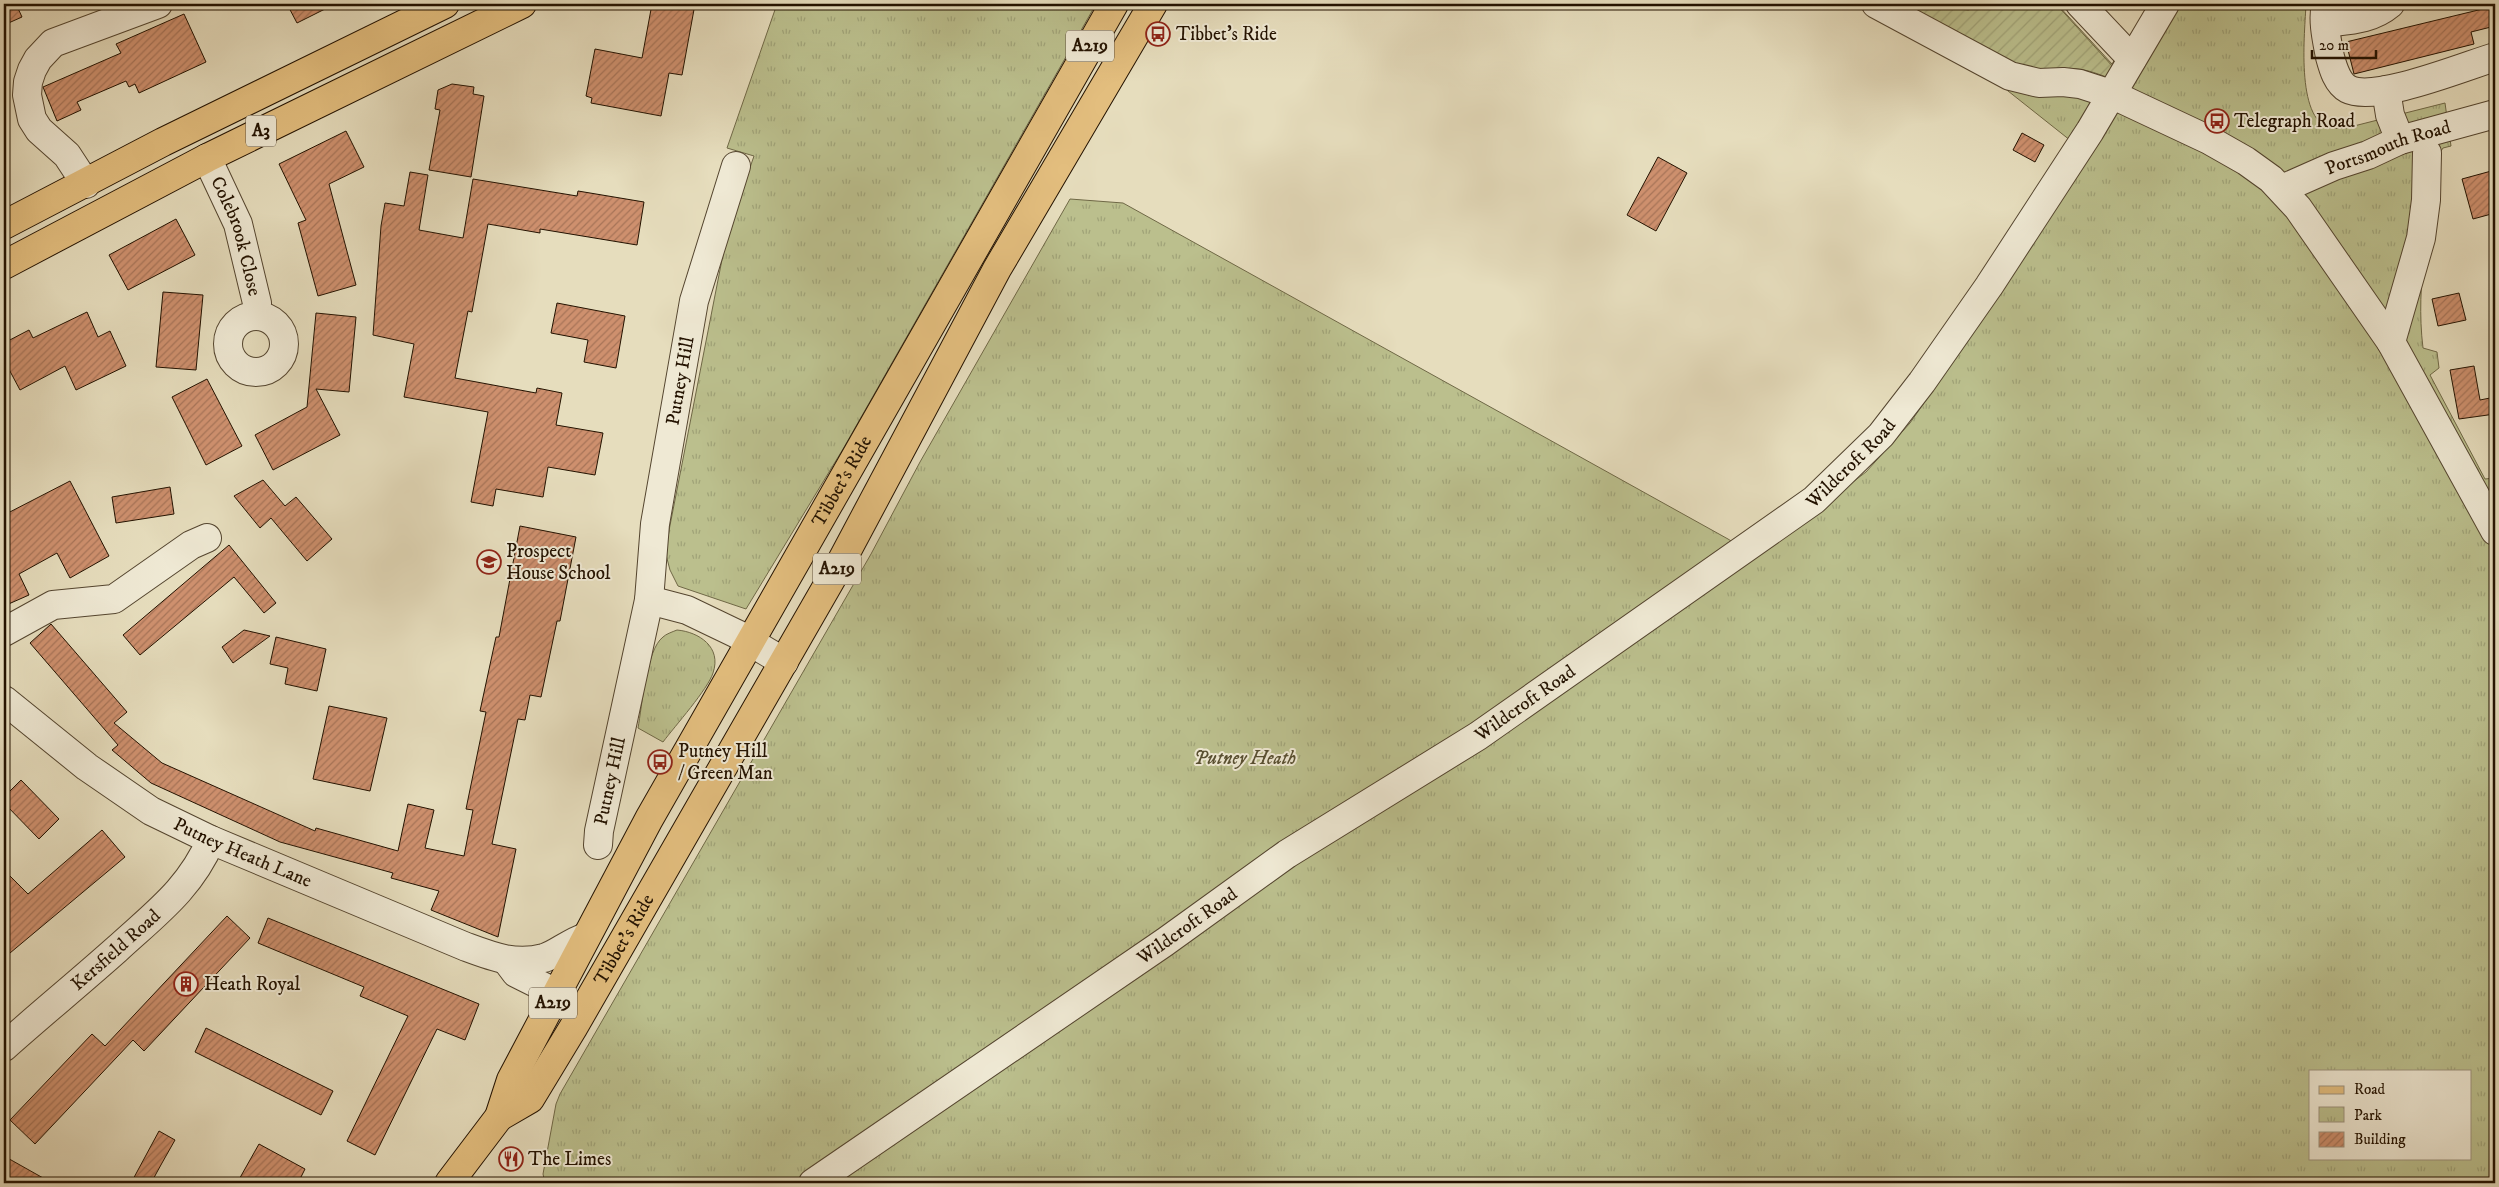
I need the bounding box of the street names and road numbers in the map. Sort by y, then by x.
road number: A219 [1066,30,1114,61]
road number: A3 [246,115,276,146]
street label: Portsmouth Road [2321,115,2454,180]
street label: Colebrook Close [206,173,266,298]
street label: Putney Hill [661,334,699,427]
street label: Wildcroft Road [1800,414,1901,514]
street label: Tibbet's Ride [807,431,877,531]
road number: A219 [813,554,861,584]
street label: Wildcroft Road [1469,659,1580,747]
street label: Putney Hill [589,735,631,827]
street label: Putney Heath Lane [170,812,315,892]
street label: Wildcroft Road [1132,882,1242,970]
street label: Tibbet's Ride [589,890,659,989]
street label: Kersfield Road [66,904,166,995]
road number: A219 [529,988,577,1018]

